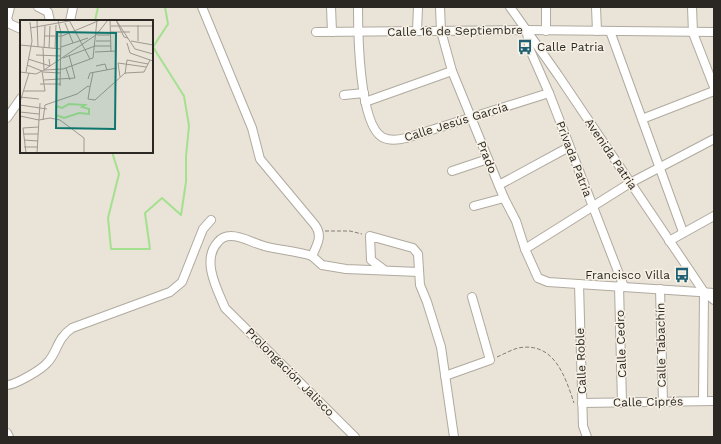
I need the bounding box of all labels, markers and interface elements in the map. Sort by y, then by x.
inset map [20,20,153,153]
street label: Calle 16 de Septiembre [387,23,523,39]
bus stop icon: Calle Patria [516,38,534,56]
place label: Calle Patria [537,40,604,54]
street label: Calle Jesús García [402,99,510,144]
street label: Avenida Patria [582,116,640,193]
street label: Privada Patria [553,119,595,199]
street label: Prado [474,139,500,175]
bus stop icon: Francisco Villa [673,266,691,284]
place label: Francisco Villa [585,268,670,282]
street label: Calle Tabachín [653,302,669,388]
street label: Calle Cedro [613,310,629,378]
street label: Prolongación Jalisco [243,325,337,419]
street label: Calle Roble [573,327,589,394]
street label: Calle Ciprés [613,394,683,410]

